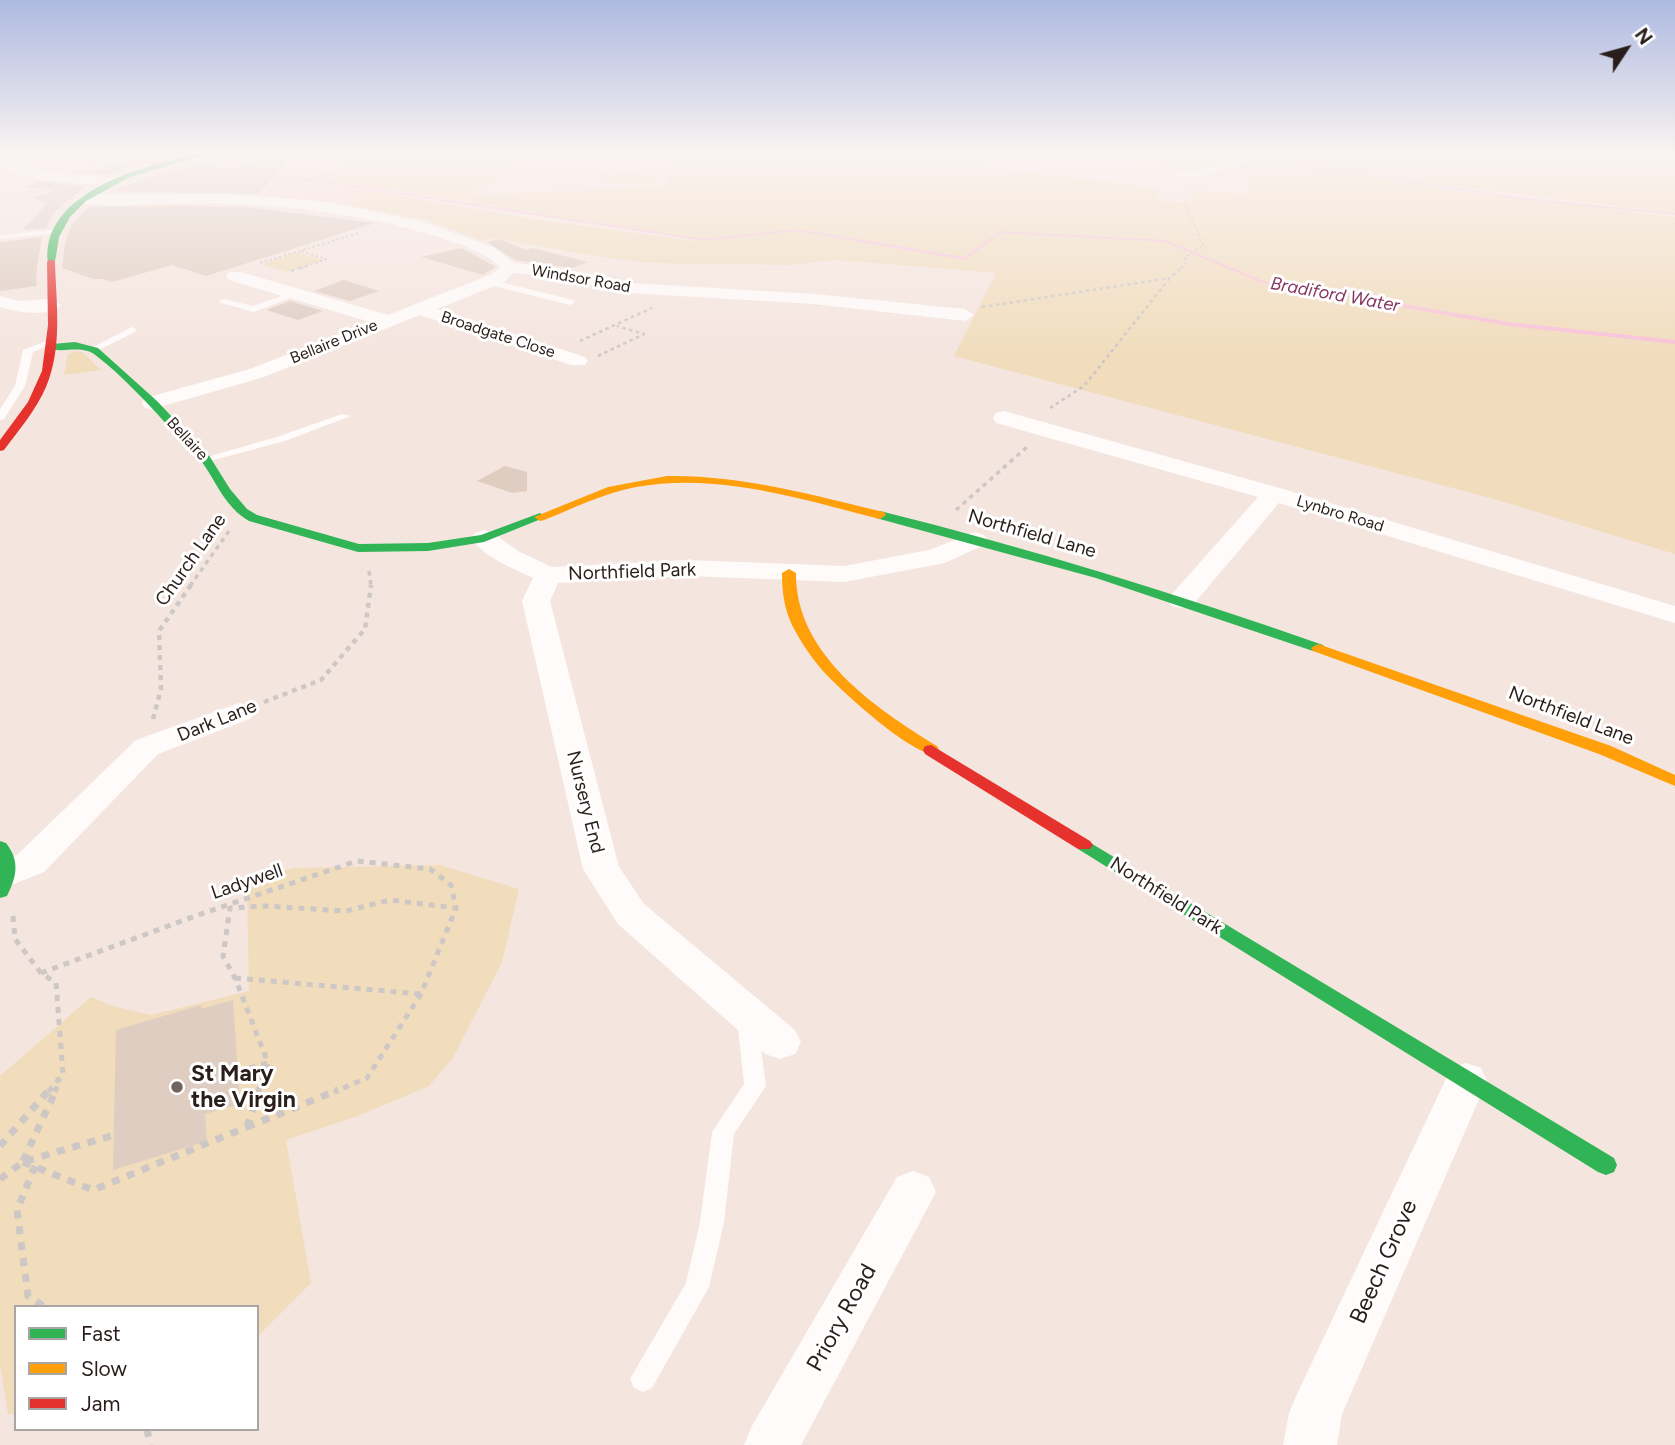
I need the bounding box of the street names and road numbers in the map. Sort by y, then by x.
street label: Windsor Road [530,261,632,297]
street label: Broadgate Close [439,308,557,362]
street label: Bellaire Drive [288,316,380,368]
street label: Bellaire [162,414,212,464]
street label: Lynbro Road [1294,492,1386,536]
street label: Northfield Lane [965,505,1099,563]
street label: Church Lane [151,509,231,611]
street label: Northfield Park [568,558,696,586]
street label: Northfield Lane [1505,682,1637,750]
street label: Dark Lane [174,695,260,747]
street label: Nursery End [561,748,609,856]
street label: Northfield Park [1106,852,1226,940]
street label: Ladywell [208,859,286,905]
street label: Beech Grove [1344,1196,1424,1328]
street label: Priory Road [801,1260,883,1376]

